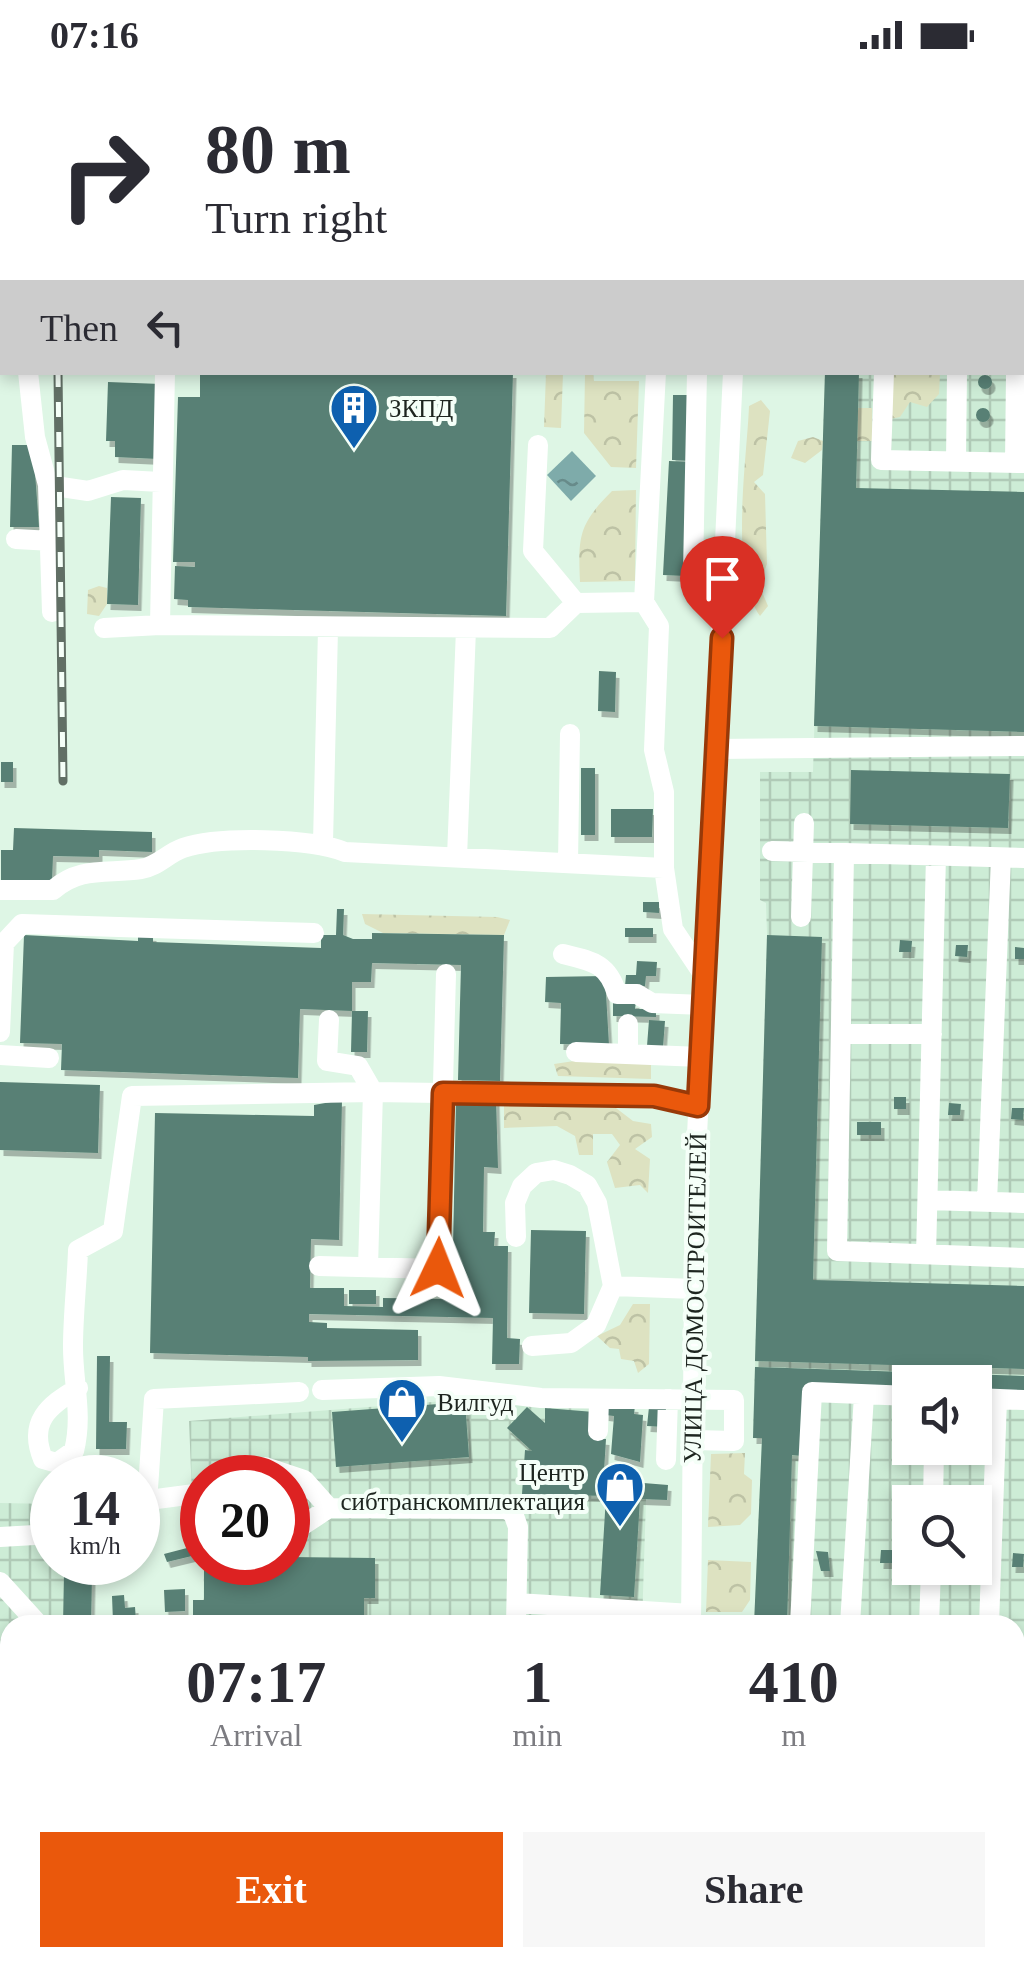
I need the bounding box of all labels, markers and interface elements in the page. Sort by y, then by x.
text: 07:16 [50,14,139,56]
icon: right [40,110,170,240]
text: 80 m [205,111,351,188]
text: Turn right [205,193,387,243]
icon: left [138,300,193,355]
text: Then [40,307,118,349]
building icon: ЗКПД [328,382,380,450]
place label: ЗКПД [389,395,453,422]
pin [680,536,765,639]
icon: arrive [695,551,750,606]
street label: УЛИЦА ДОМОСТРОИТЕЛЕЙ [679,1132,711,1464]
position arrow [386,1216,490,1320]
map controls [892,1365,992,1585]
button: sound [892,1365,992,1465]
shop icon: Вилгуд [376,1376,428,1444]
place label: Вилгуд [437,1389,514,1416]
speed limit sign: 20 [180,1455,310,1585]
place label: Центр сибтранскомплектация [340,1459,585,1515]
shop icon: Центр сибтранскомплектация [594,1460,646,1528]
text: 14 [70,1480,120,1536]
button: search [892,1485,992,1585]
text: km/h [69,1532,121,1559]
text: 07:17 [186,1649,326,1715]
text: 1 [522,1649,552,1715]
text: 410 [749,1649,839,1715]
text: Arrival [210,1717,302,1753]
text: min [513,1717,562,1753]
text: m [781,1717,806,1753]
button: Exit [40,1832,503,1947]
button: Share [523,1832,985,1947]

